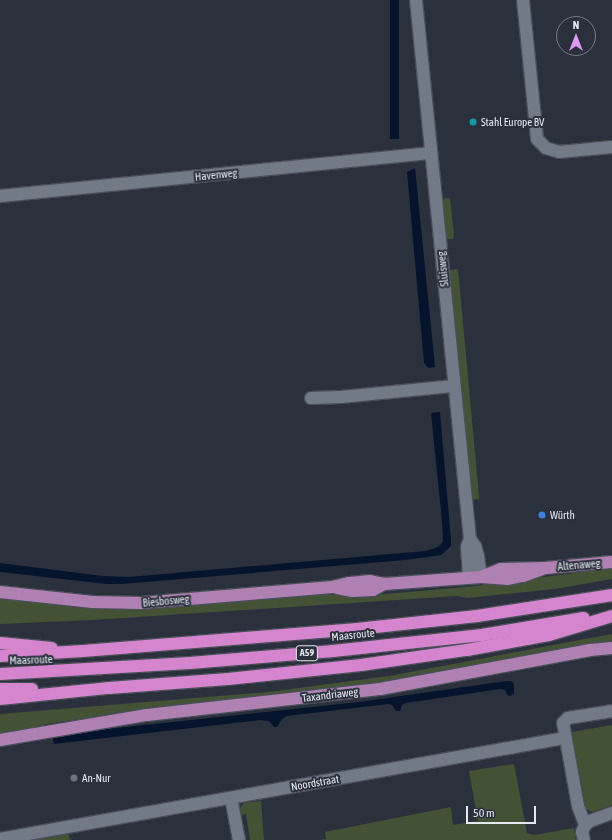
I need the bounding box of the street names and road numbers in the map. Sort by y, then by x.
street label: Havenweg [194,166,238,184]
street label: Sluisweg [435,251,451,287]
street label: Altenaweg [557,557,601,573]
street label: Biesbosweg [142,592,190,610]
street label: Maasroute [331,626,375,644]
road number: A59 [295,645,319,661]
street label: Maasroute [9,653,53,667]
street label: Taxandriaweg [301,685,359,705]
street label: Noordstraat [290,772,340,794]

